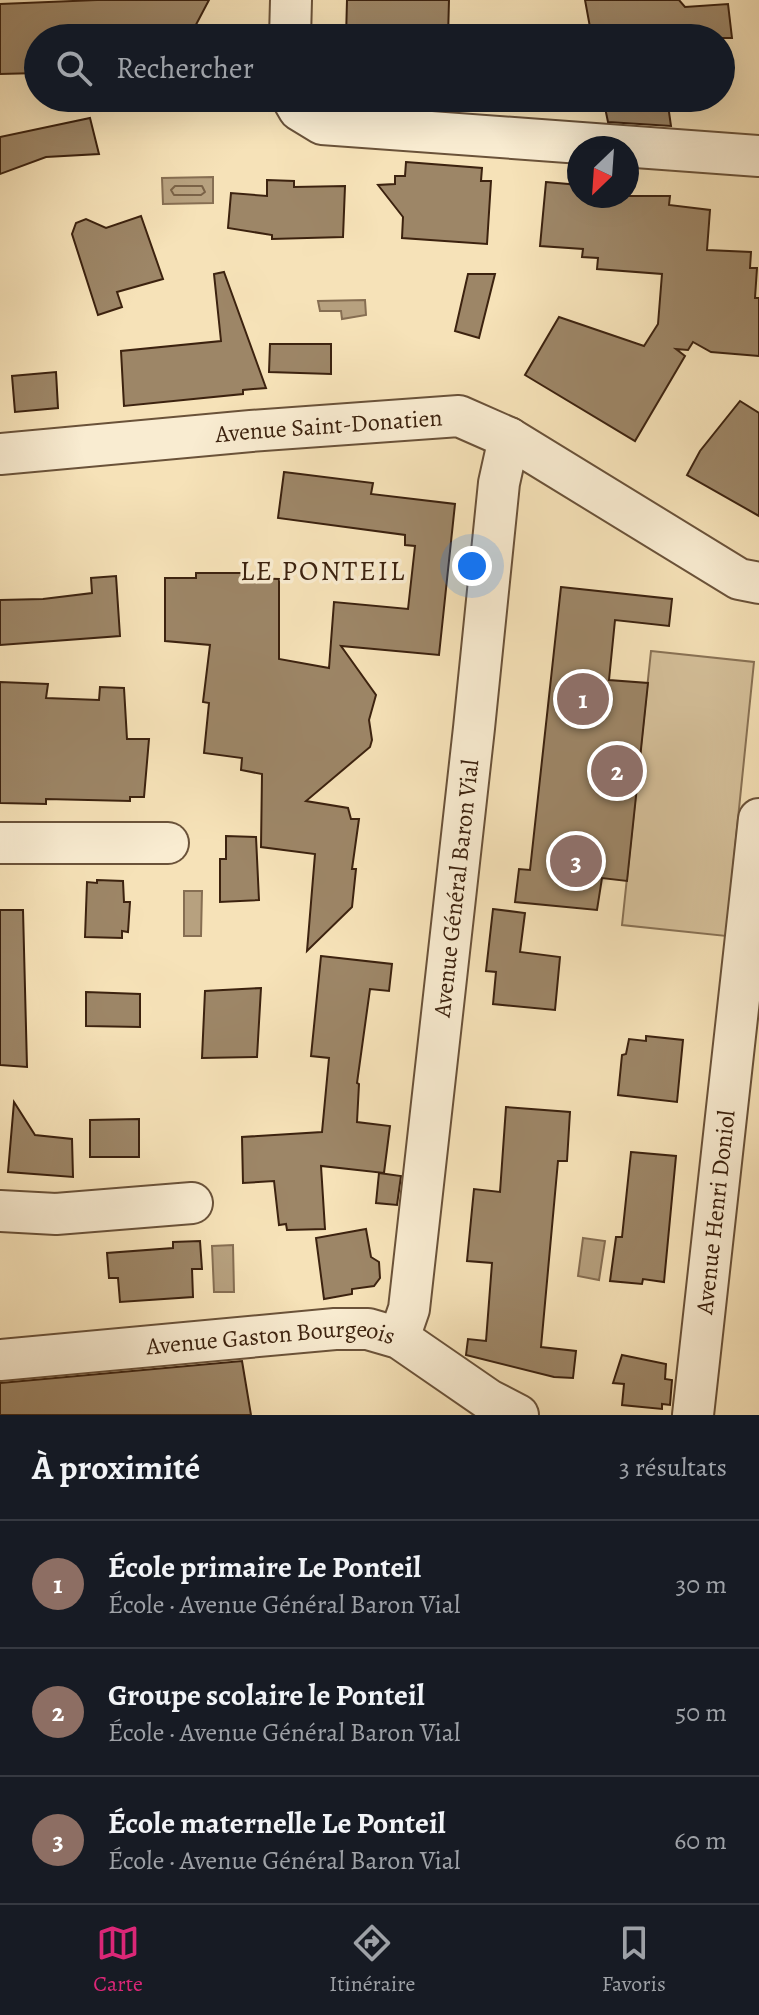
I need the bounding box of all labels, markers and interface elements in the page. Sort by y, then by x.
search box [24,24,735,112]
icon: search [52,46,96,90]
text: Rechercher [116,48,254,88]
north arrow [567,136,639,208]
street label: Avenue Saint-Donatien [213,401,443,450]
your location [452,546,492,586]
district label: LE PONTEIL [240,552,406,590]
pin: 1 [557,669,609,729]
pin: 2 [591,741,643,801]
street label: Avenue Général Baron Vial [426,758,486,1020]
pin: 3 [550,831,602,891]
street label: Avenue Henri Doniol [688,1108,743,1317]
street label: Avenue Gaston Bourgeois [144,1313,399,1362]
text: À proximité [32,1444,200,1491]
text: 3 résultats [619,1450,727,1485]
text: École primaire Le Ponteil [108,1547,421,1587]
text: 1 [53,1567,63,1602]
text: 30 m [676,1567,727,1602]
text: École · Avenue Général Baron Vial [108,1587,460,1622]
text: Groupe scolaire le Ponteil [108,1675,425,1715]
text: 2 [52,1695,64,1730]
text: 50 m [675,1695,727,1730]
text: École · Avenue Général Baron Vial [108,1715,460,1750]
text: École maternelle Le Ponteil [108,1803,446,1843]
text: 3 [52,1823,64,1858]
text: 60 m [674,1823,727,1858]
text: École · Avenue Général Baron Vial [108,1843,460,1878]
tab: Carte [93,1921,143,1999]
tab: Itinéraire [329,1921,415,1999]
tab: Favoris [602,1921,666,1999]

